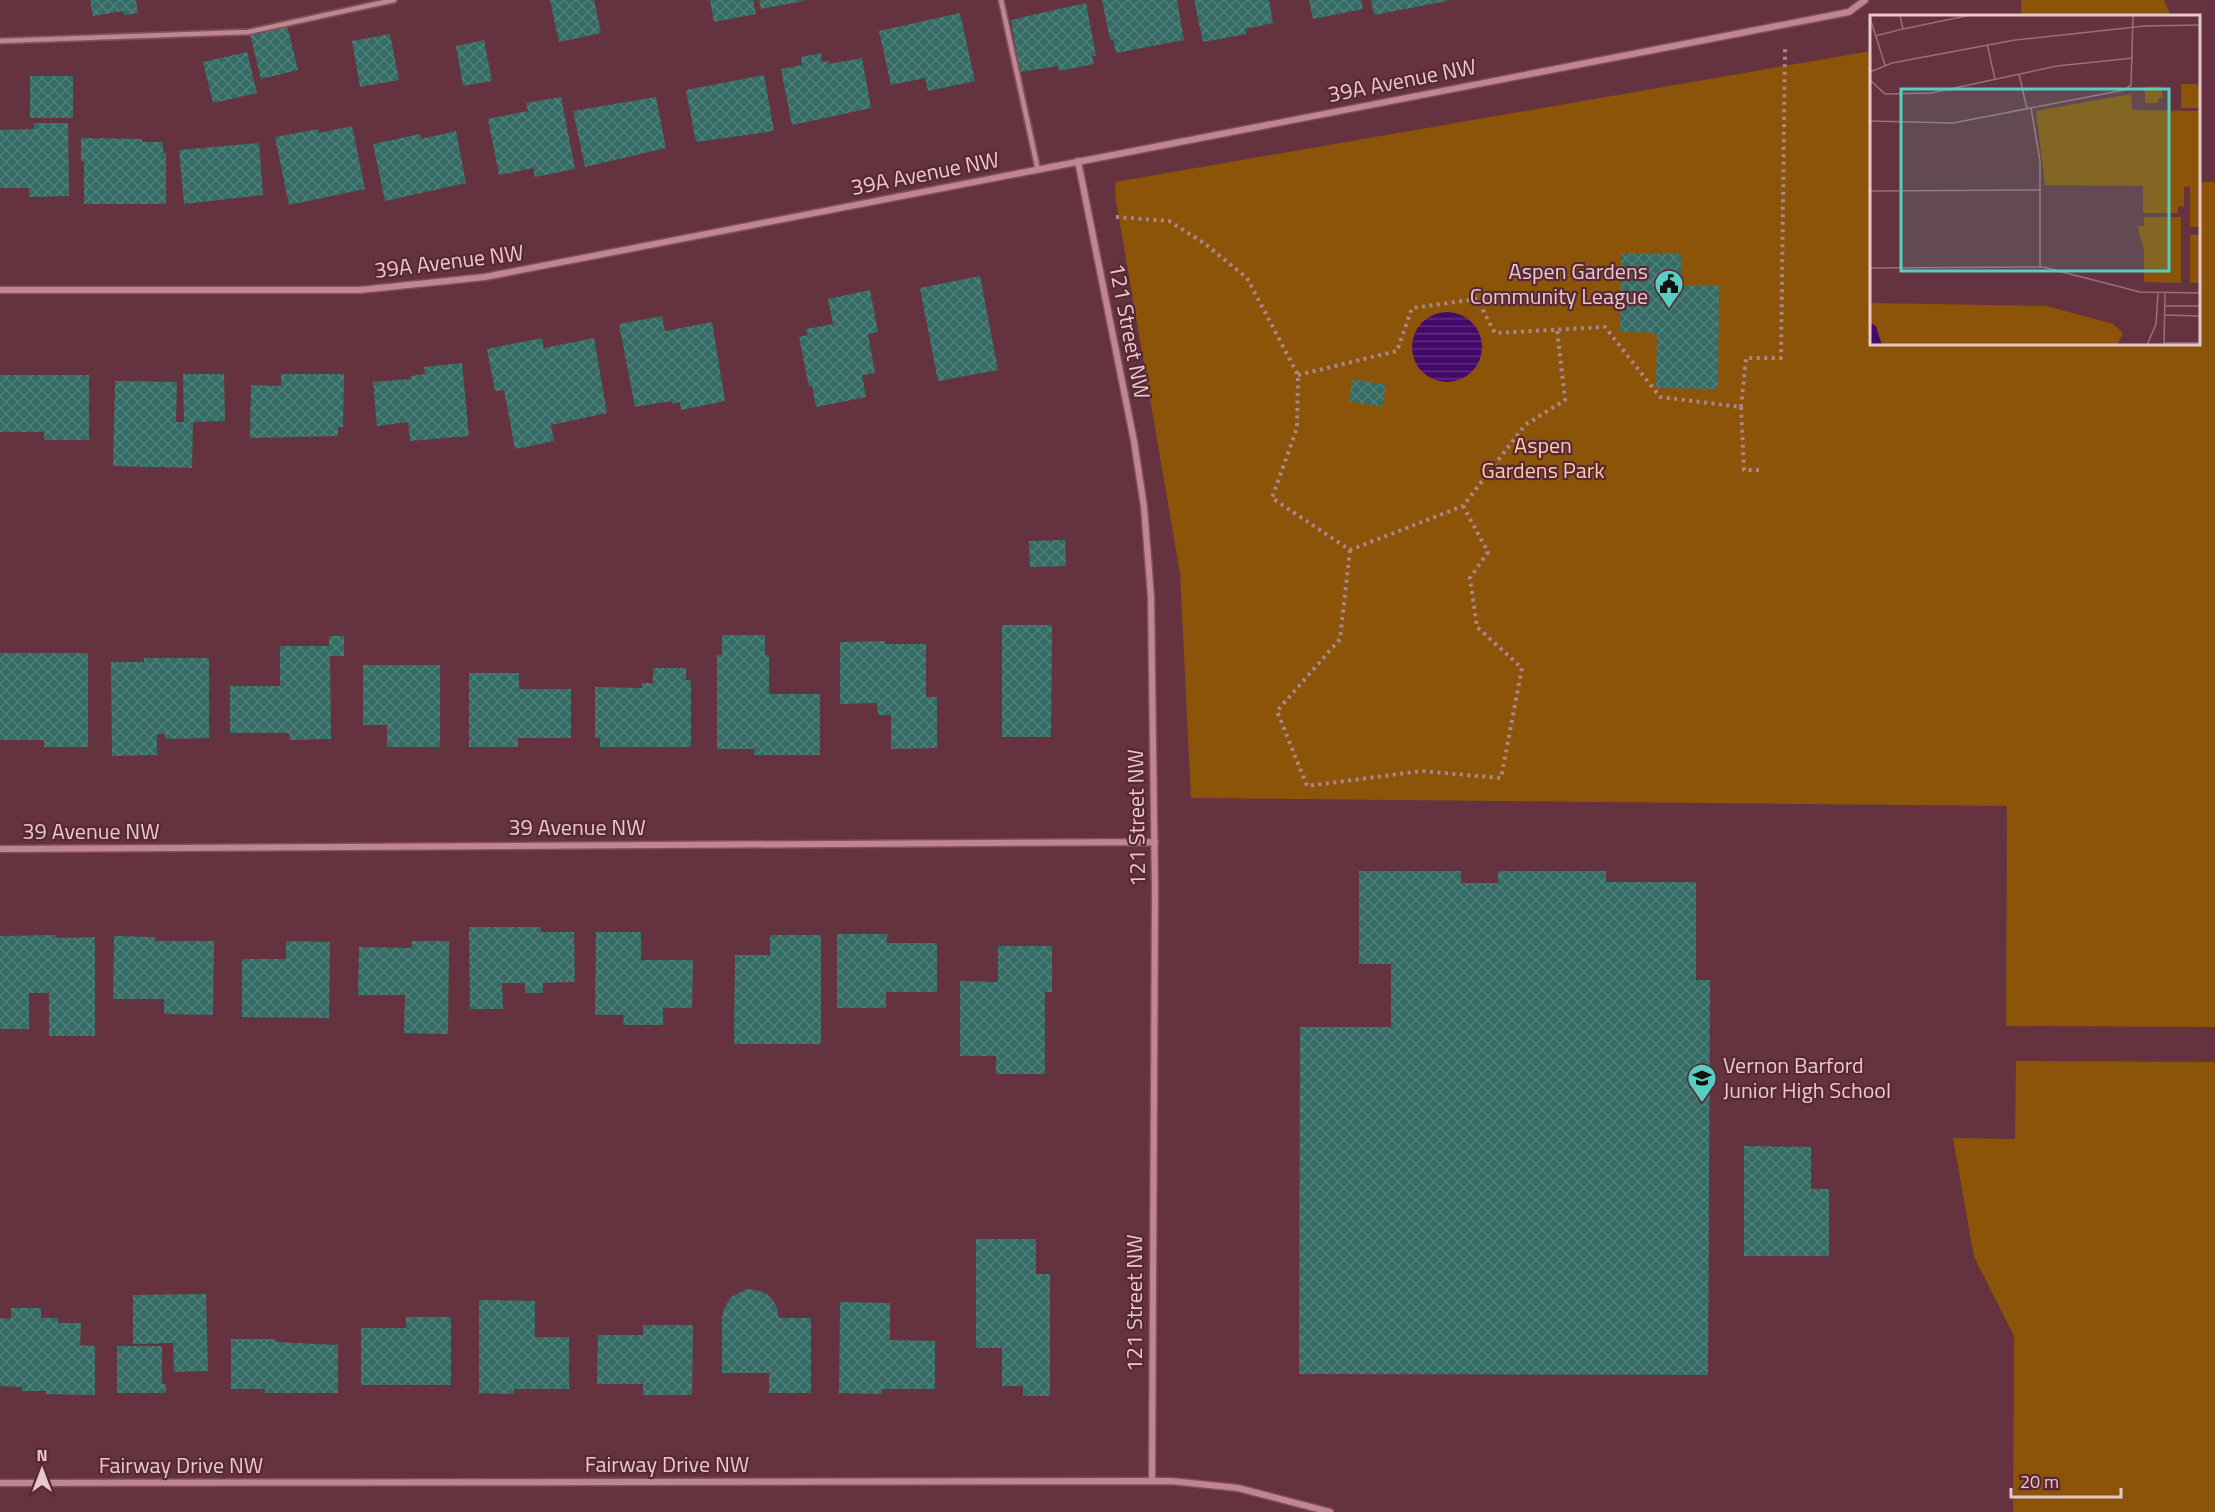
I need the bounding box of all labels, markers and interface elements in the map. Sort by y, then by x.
inset map [1870,15,2200,345]
street label: 39A Avenue NW [1325,49,1479,111]
street label: 39A Avenue NW [848,142,1002,204]
street label: 39A Avenue NW [372,235,526,287]
place label: Aspen Gardens Community League [1470,254,1648,313]
street label: 121 Street NW [1100,260,1160,402]
public building icon: Aspen Gardens Community League [1653,268,1685,310]
park label: Aspen Gardens Park [1481,428,1605,487]
street label: 121 Street NW [1118,749,1154,887]
street label: 39 Avenue NW [508,810,646,844]
street label: 39 Avenue NW [22,814,160,848]
place label: Vernon Barford Junior High School [1723,1048,1891,1107]
school or university icon: Vernon Barford Junior High School [1686,1062,1718,1104]
street label: 121 Street NW [1117,1234,1151,1372]
north arrow [12,1440,72,1500]
text: N [36,1443,48,1467]
street label: Fairway Drive NW [585,1447,749,1481]
street label: Fairway Drive NW [99,1448,263,1482]
scale bar [2011,1461,2120,1499]
text: 20 m [2020,1468,2059,1495]

